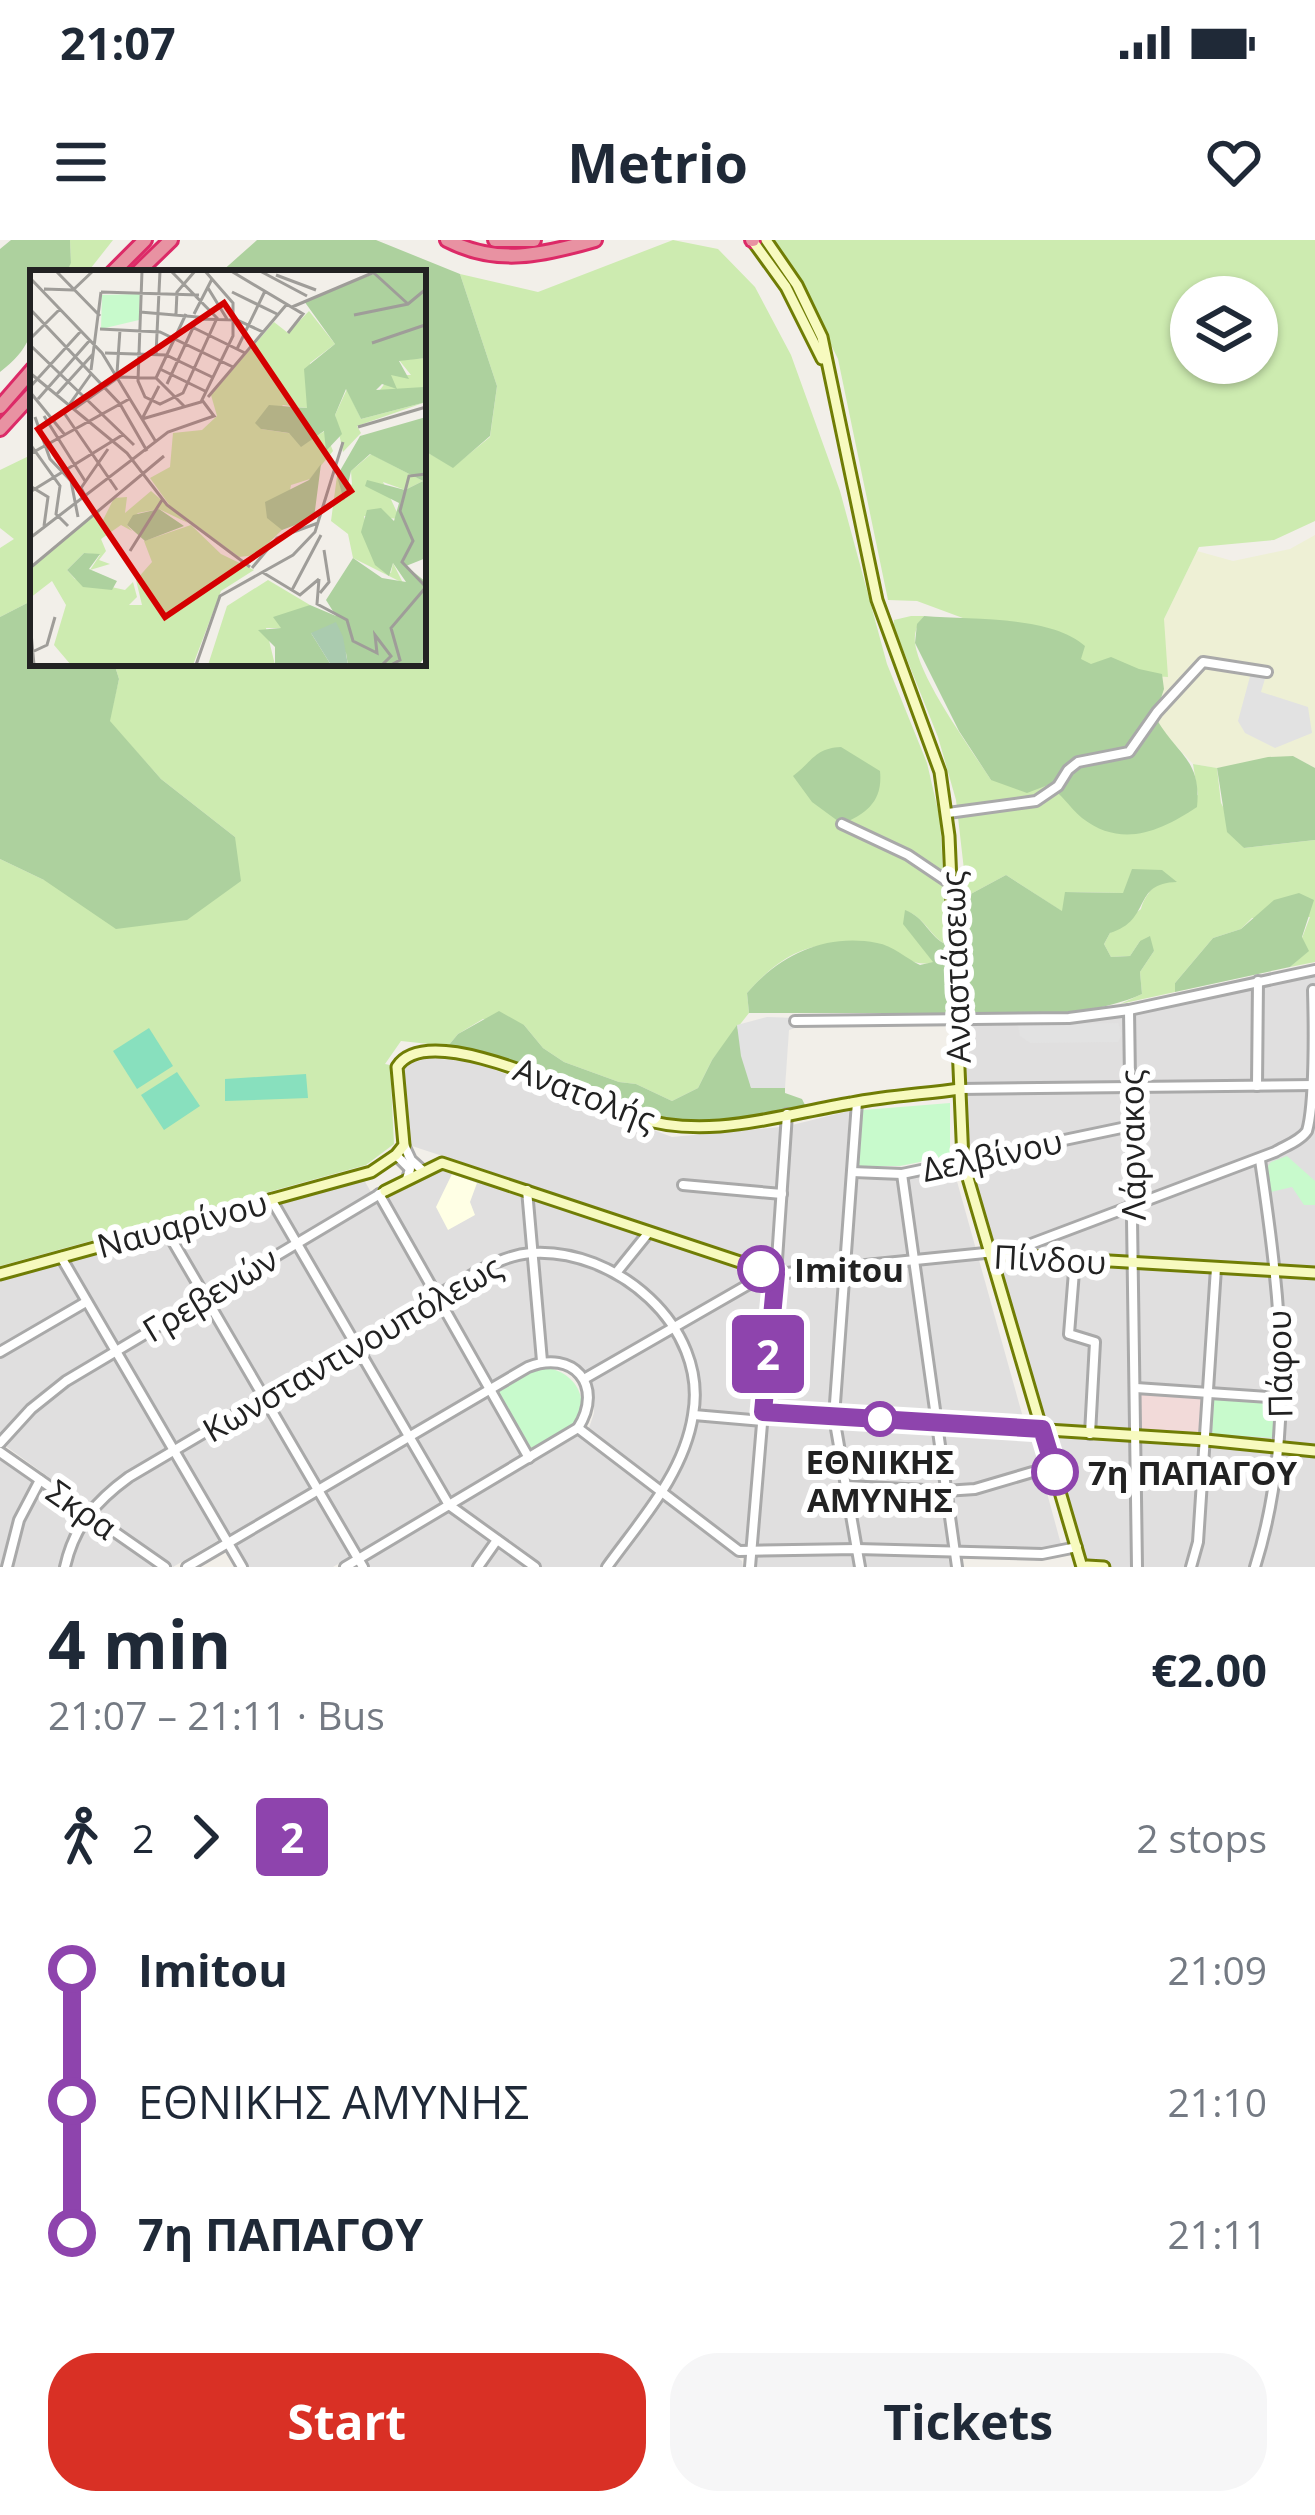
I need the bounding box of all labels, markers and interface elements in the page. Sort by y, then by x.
text: 21:07 [60,12,176,73]
text: Metrio [567,125,748,199]
icon: menu [48,129,114,195]
icon: heart [1201,129,1267,195]
inset map [30,270,426,666]
map controls [1170,276,1278,384]
button: layers [1170,276,1278,384]
street label: Αναστάσεως [929,870,981,1064]
street label: Ανατολής [508,1046,662,1142]
street label: Λάρνακος [1108,1069,1156,1221]
street label: Δελβίνου [918,1118,1066,1192]
street label: Ναυαρίνου [92,1180,272,1268]
street label: Πίνδου [992,1234,1108,1284]
street label: Γρεβενών [134,1236,286,1352]
street label: Κωνσταντινουπόλεως [194,1244,510,1452]
marker: Imitou [739,1247,783,1291]
place label: Imitou [794,1247,904,1292]
street label: Πάφου [1256,1310,1302,1418]
line badge: 2 [729,1315,807,1393]
text: 2 [756,1325,780,1382]
marker: ΕΘΝΙΚΗΣ ΑΜΥΝΗΣ [864,1403,896,1435]
place label: ΕΘΝΙΚΗΣ ΑΜΥΝΗΣ [805,1439,955,1522]
marker: 7η ΠΑΠΑΓΟΥ [1033,1450,1077,1494]
place label: 7η ΠΑΠΑΓΟΥ [1088,1450,1298,1495]
street label: Σκρα [38,1469,126,1549]
text: 4 min [48,1598,231,1688]
text: €2.00 [1151,1639,1267,1700]
text: 21:07 – 21:11 · Bus [48,1688,385,1741]
icon: walk [48,1804,114,1870]
icon: forward [172,1804,238,1870]
text: 2 [280,1808,304,1865]
text: 2 [132,1811,154,1864]
text: 2 stops [1136,1811,1267,1864]
text: Imitou [138,1939,288,2000]
text: 21:09 [1168,1943,1267,1996]
text: ΕΘΝΙΚΗΣ ΑΜΥΝΗΣ [138,2071,529,2132]
text: 21:10 [1168,2075,1267,2128]
text: 7η ΠΑΠΑΓΟΥ [138,2203,423,2264]
text: 21:11 [1168,2207,1267,2260]
button: Start [48,2353,646,2491]
button: Tickets [670,2353,1267,2491]

